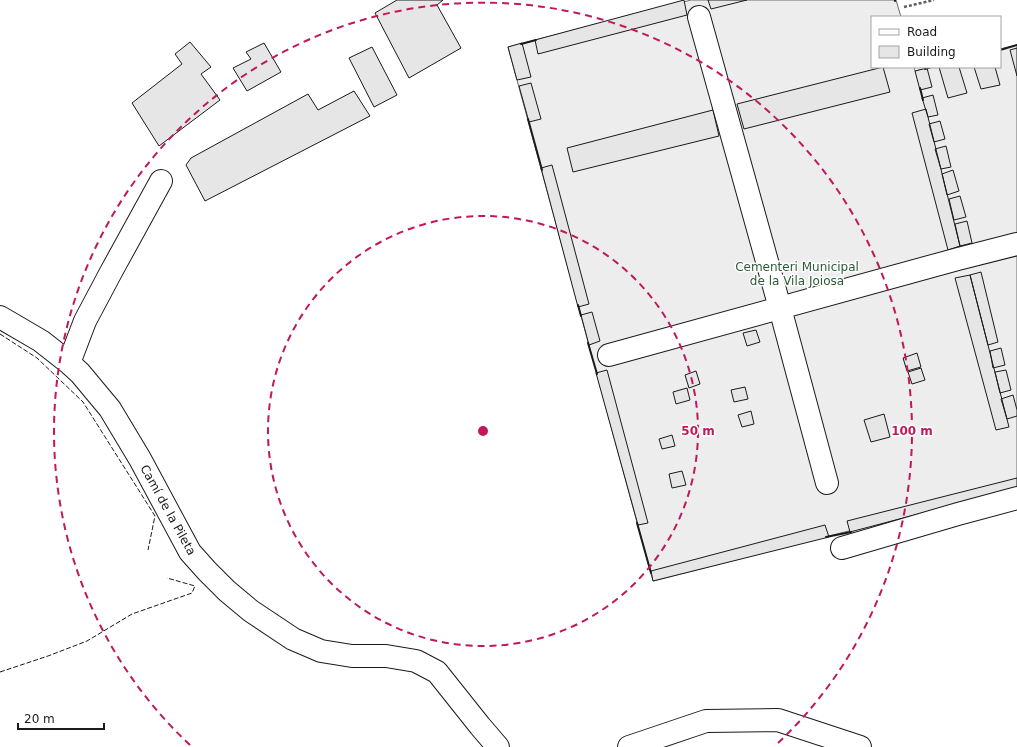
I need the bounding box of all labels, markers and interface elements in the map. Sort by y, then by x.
legend [871,16,1001,68]
text: Road [907,25,937,39]
text: Building [907,45,956,59]
park label: Cementeri Municipal de la Vila Joiosa [735,260,859,288]
centre of rings [476,424,490,438]
text: 50 m [681,424,715,438]
text: 100 m [891,424,933,438]
street label: Camí de la Pileta [137,462,199,558]
scale bar [18,705,104,731]
text: 20 m [24,712,55,726]

